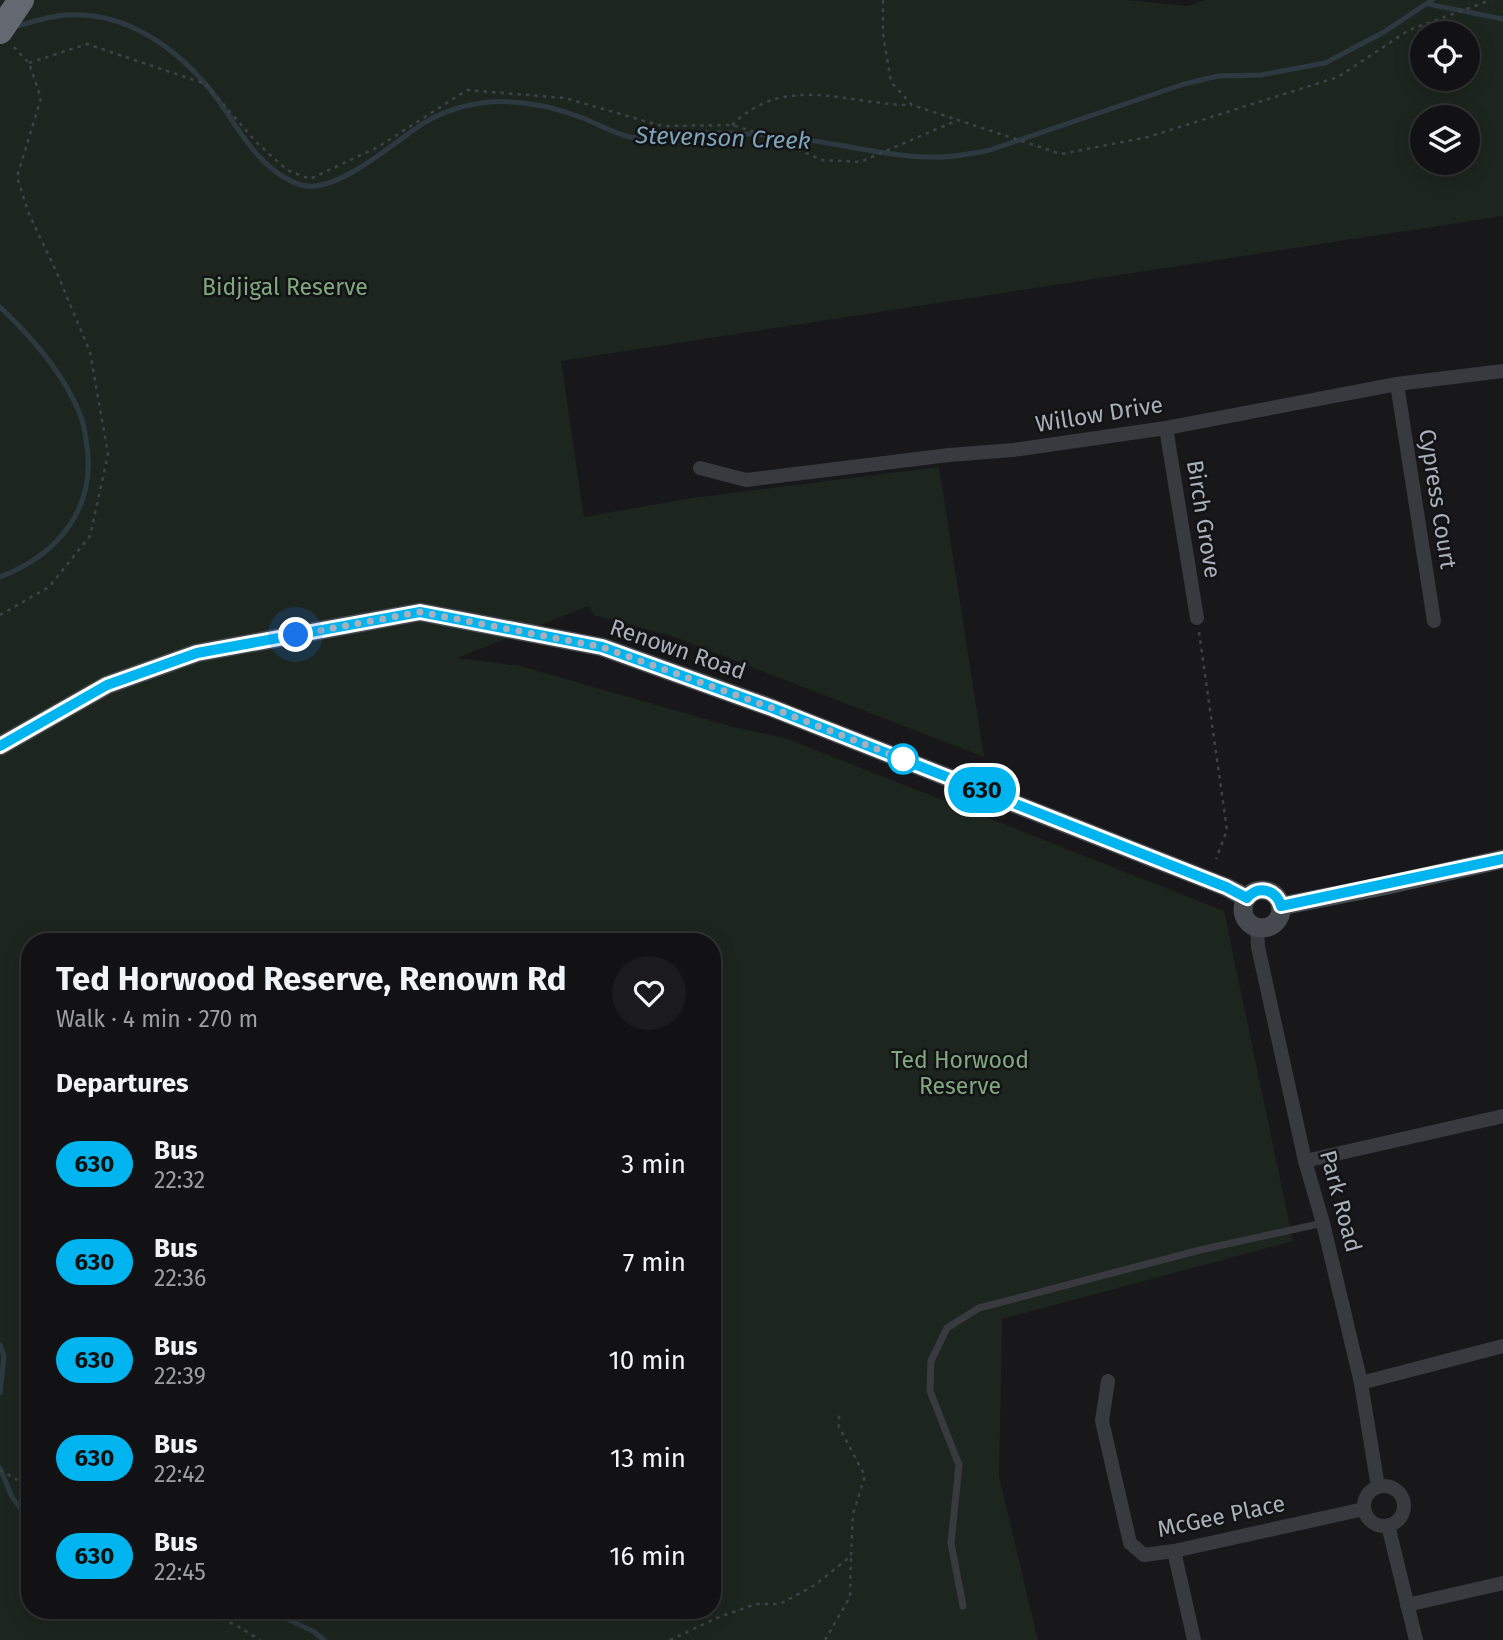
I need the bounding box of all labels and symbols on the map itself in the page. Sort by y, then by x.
water label: Stevenson Creek [634,121,811,155]
park label: Bidjigal Reserve [202,273,368,301]
street label: Willow Drive [1033,390,1165,438]
street label: Cypress Court [1413,427,1463,572]
street label: Birch Grove [1181,458,1227,580]
street label: Renown Road [606,613,750,685]
your location [278,617,313,652]
unlabelled marker [888,744,918,774]
line badge: 630 [942,767,1022,813]
park label: Ted Horwood Reserve [891,1046,1029,1100]
street label: Park Road [1314,1147,1368,1255]
street label: McGee Place [1155,1489,1287,1543]

